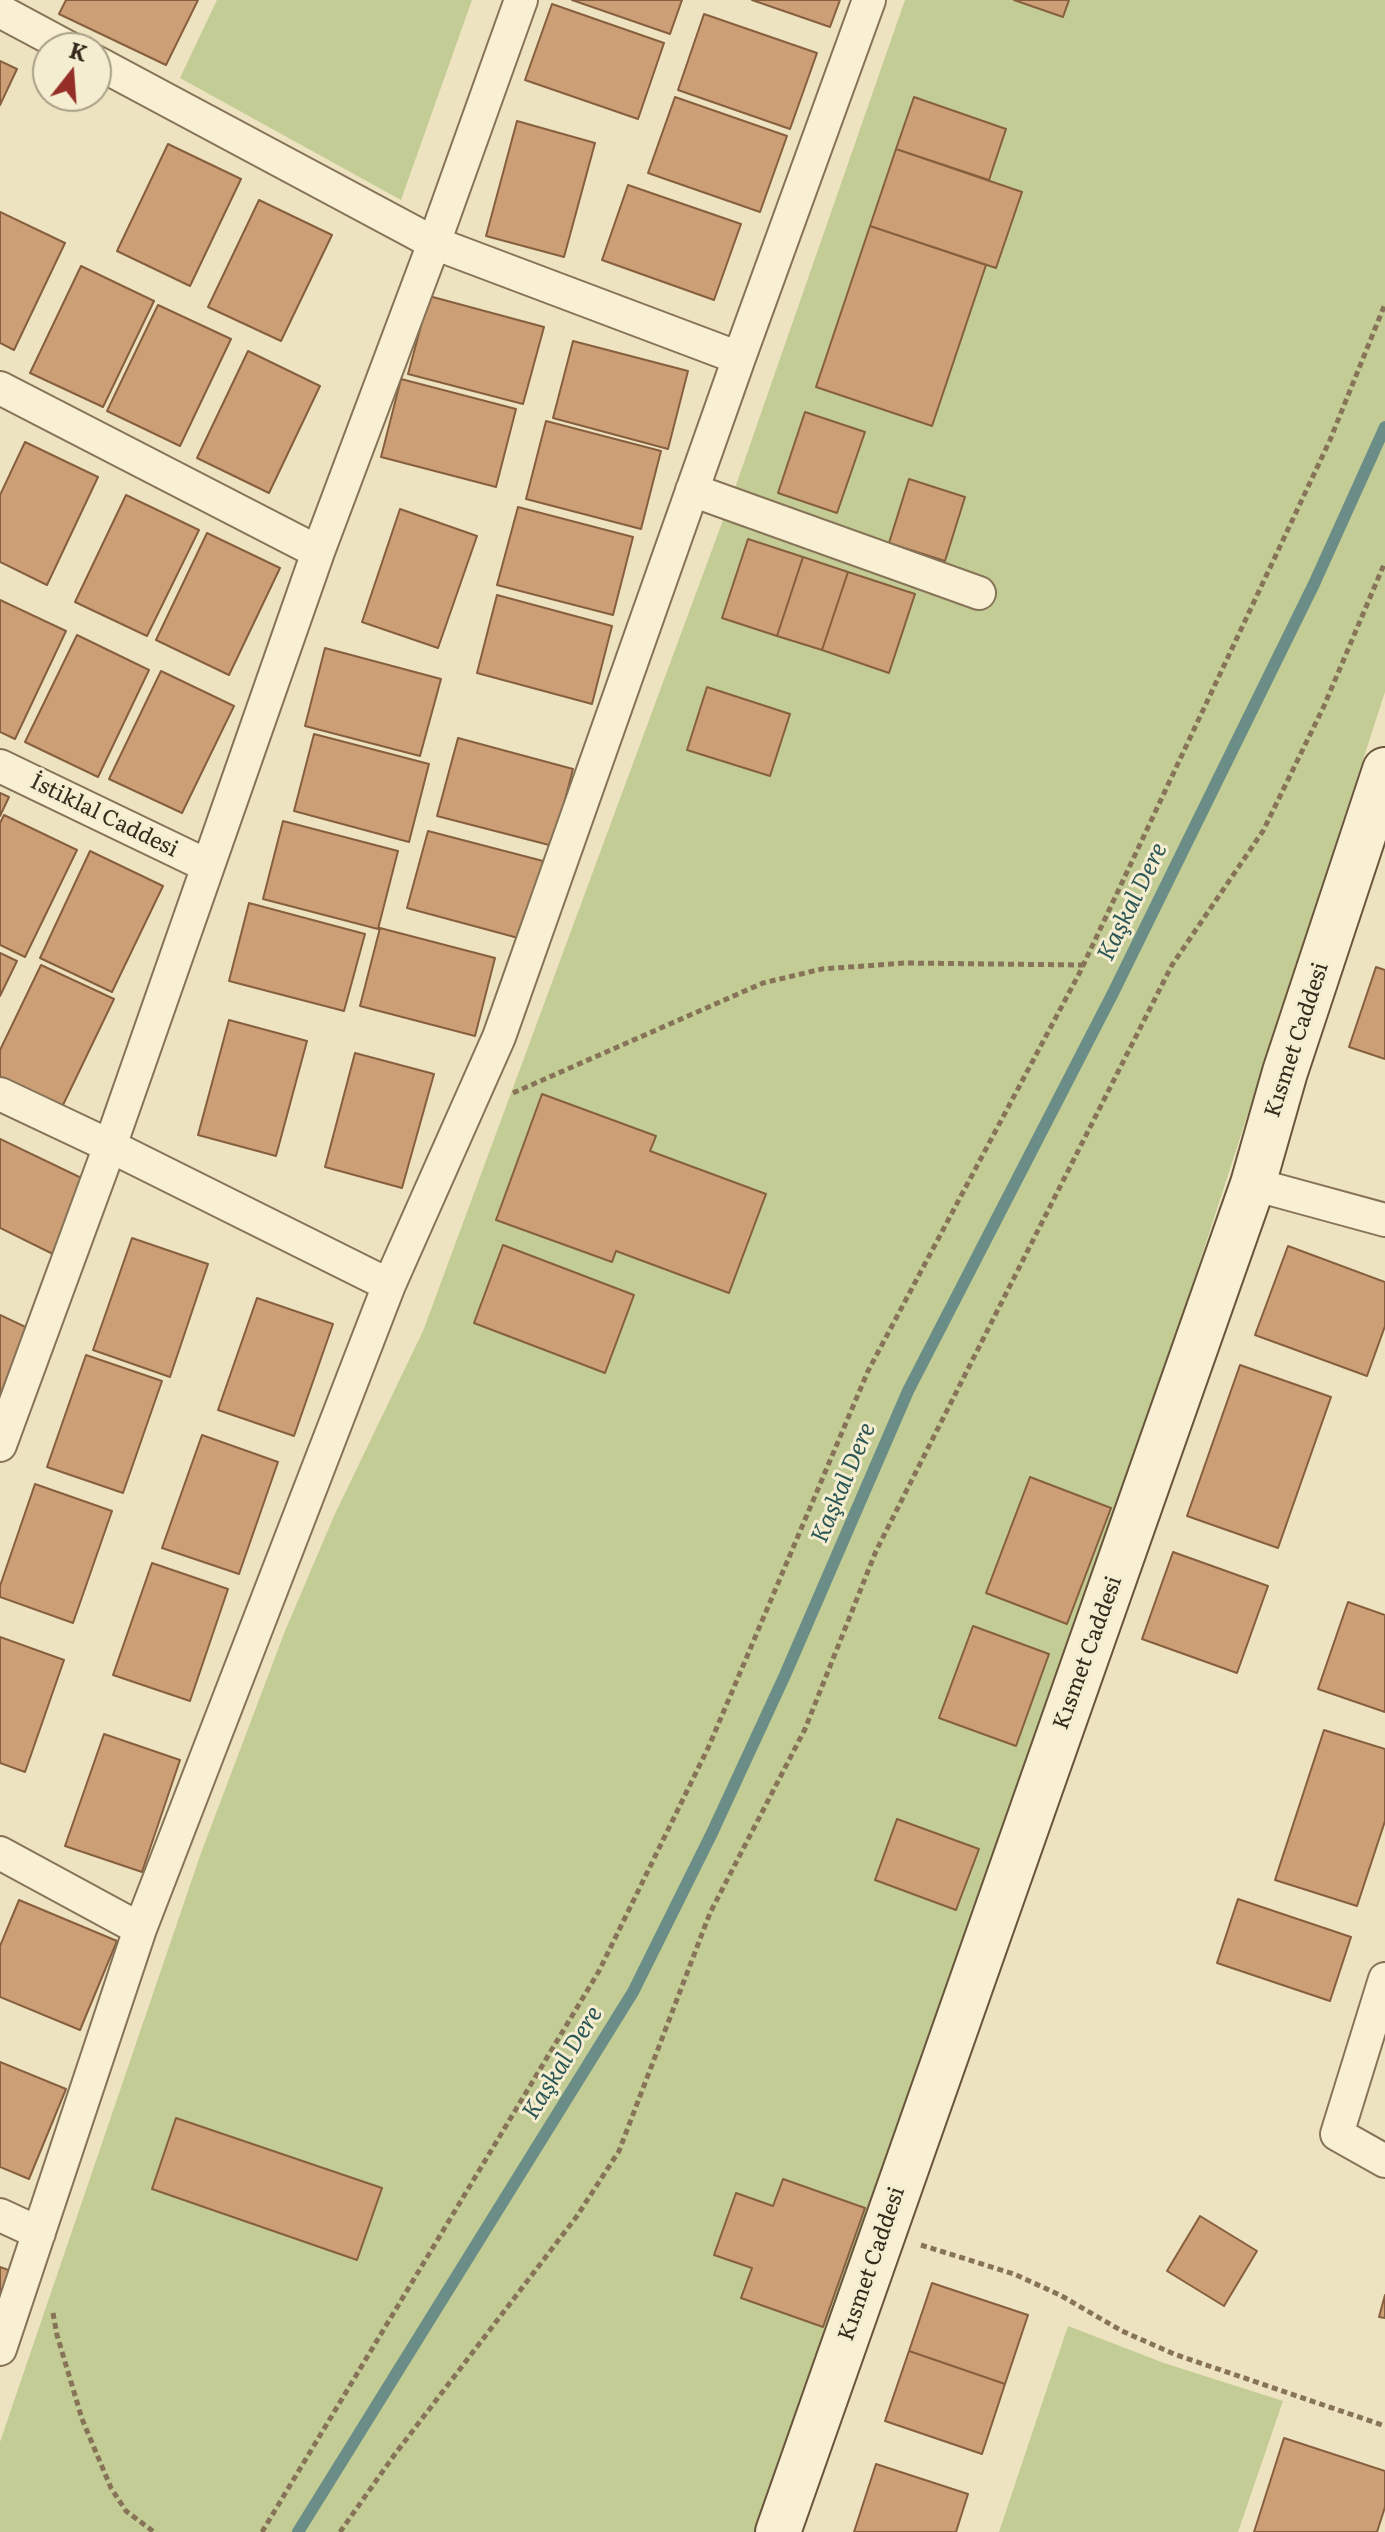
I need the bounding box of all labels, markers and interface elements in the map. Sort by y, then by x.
north arrow [32,32,112,112]
text: K [66,32,92,69]
street label: İstiklal Caddesi [26,769,182,863]
water label: Kaşkal Dere [1092,838,1174,966]
street label: Kısmet Caddesi [1260,959,1334,1121]
water label: Kaşkal Dere [806,1419,882,1547]
street label: Kısmet Caddesi [1048,1573,1128,1733]
water label: Kaşkal Dere [517,2001,609,2125]
street label: Kısmet Caddesi [833,2184,911,2344]

